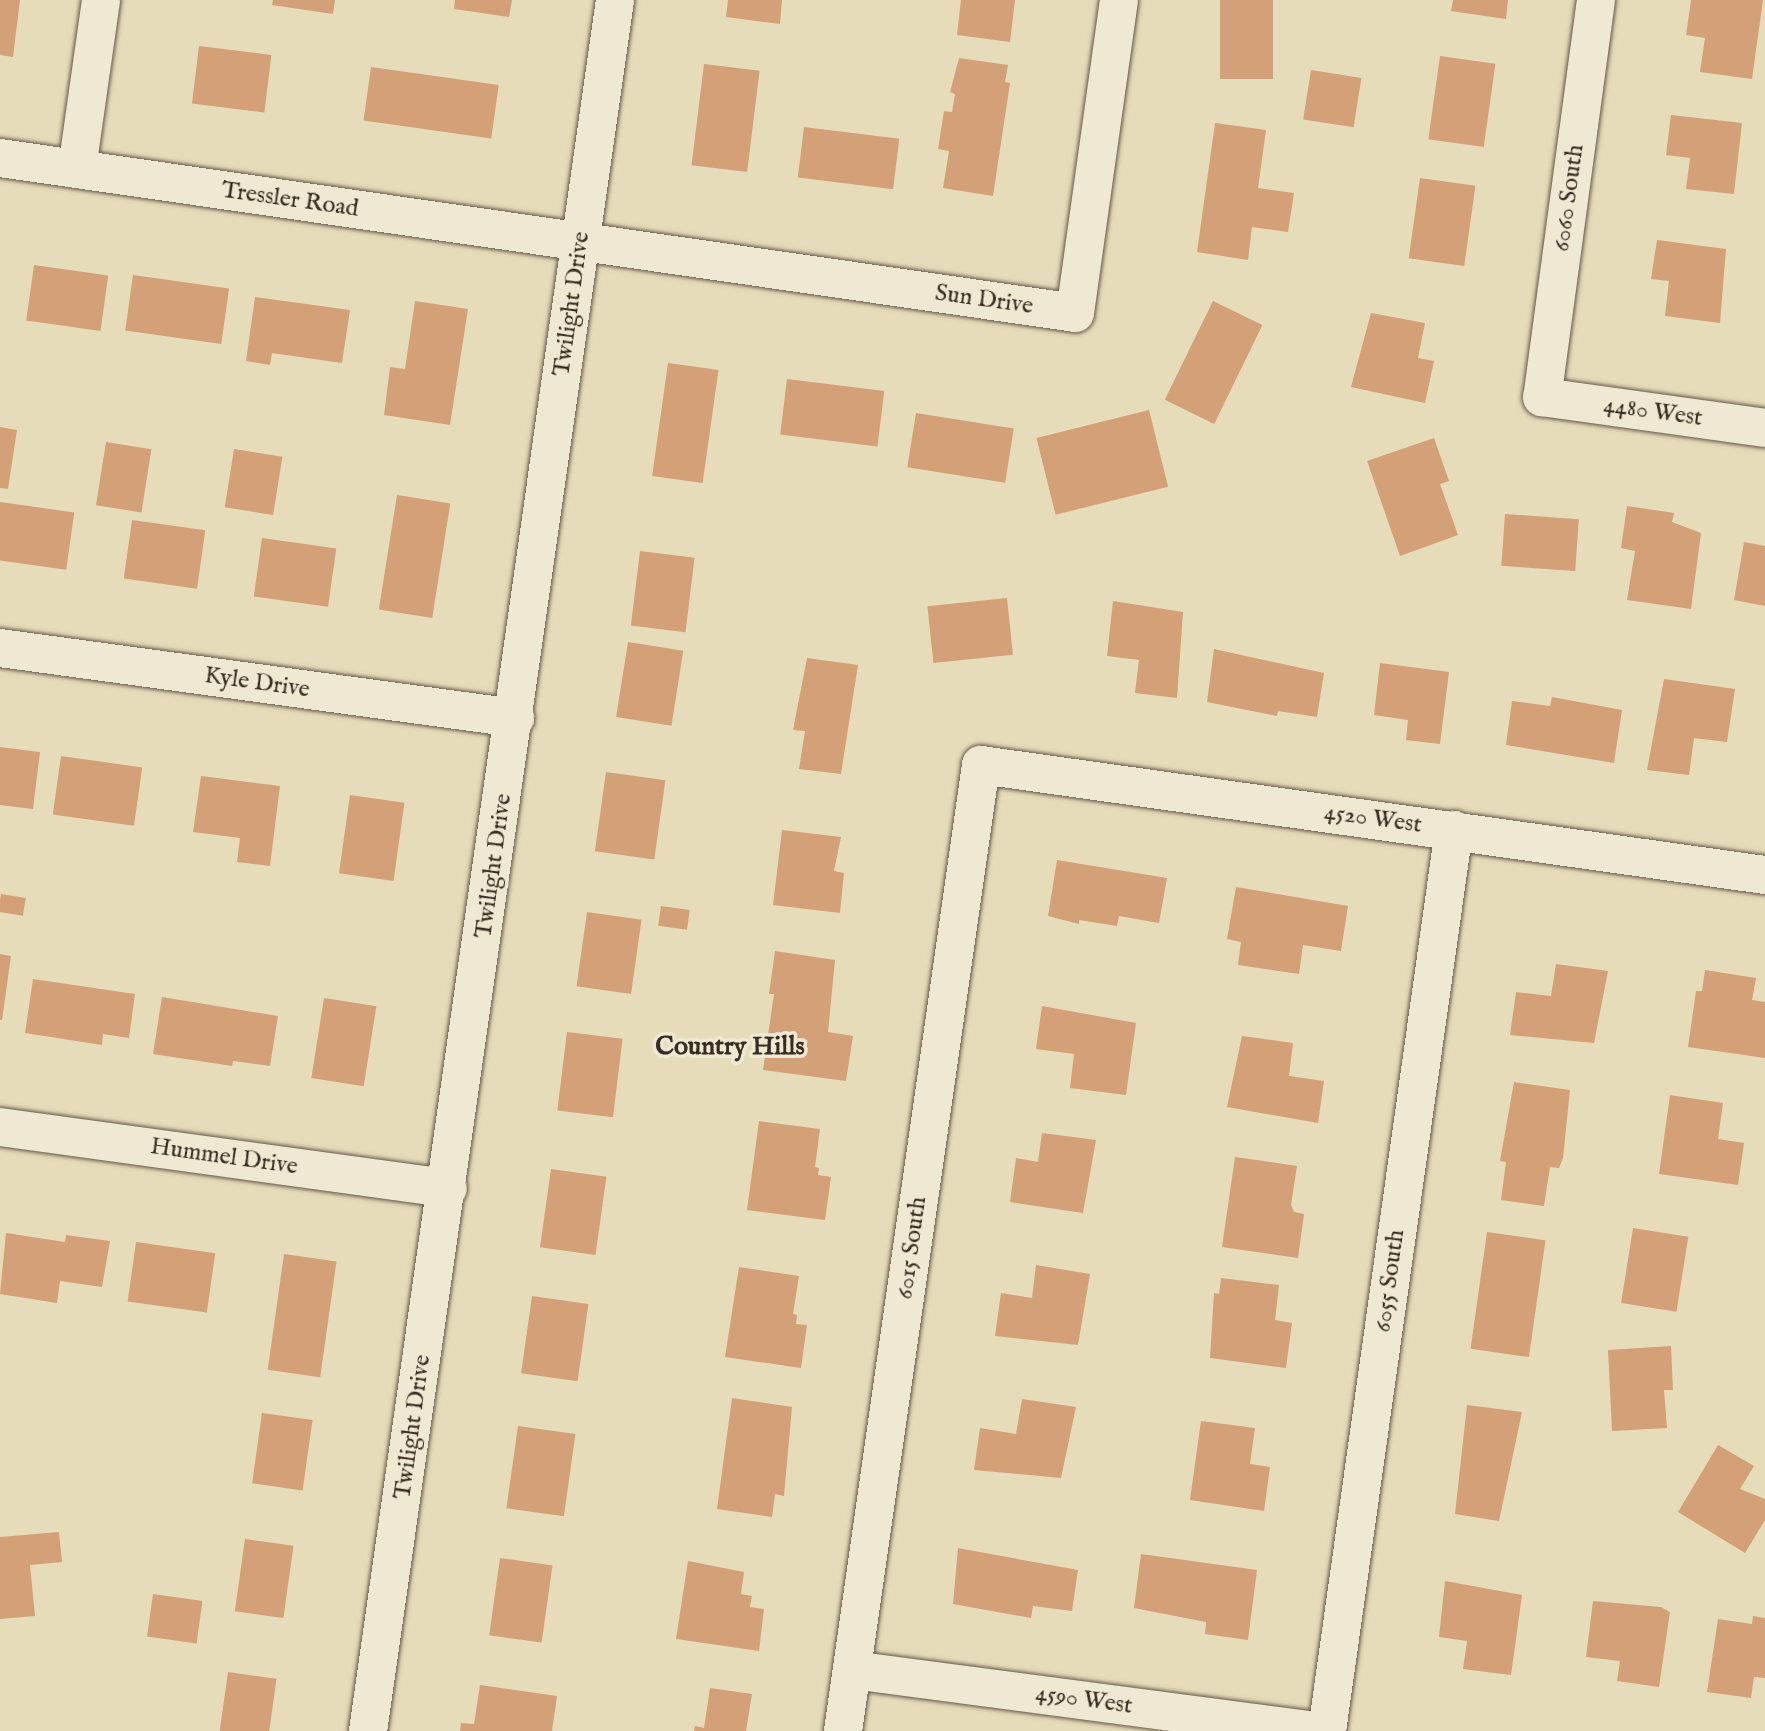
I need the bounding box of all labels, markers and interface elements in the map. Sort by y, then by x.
street label: 6060 South [1547,143,1591,253]
street label: Tressler Road [220,176,360,224]
street label: Twilight Drive [548,230,596,378]
street label: Sun Drive [933,279,1035,321]
street label: 4480 West [1602,391,1704,433]
street label: Kyle Drive [202,661,312,705]
street label: Twilight Drive [470,792,518,940]
street label: 4520 West [1322,798,1424,840]
district label: Country Hills [655,1031,805,1063]
street label: Hummel Drive [148,1132,300,1182]
street label: 6015 South [891,1195,933,1301]
street label: 6055 South [1369,1228,1411,1334]
street label: Twilight Drive [389,1353,437,1501]
street label: 4590 West [1034,1679,1134,1721]

